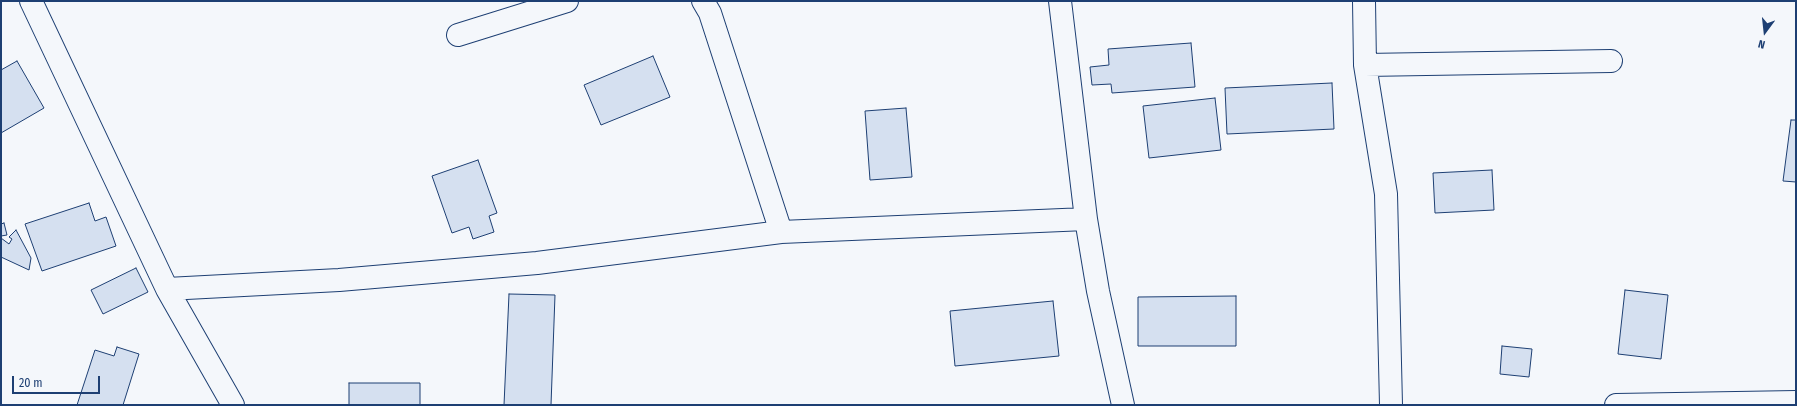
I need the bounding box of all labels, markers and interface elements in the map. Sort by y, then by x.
north arrow [1745,12,1785,52]
text: N [1757,37,1767,51]
scale bar [14,368,102,394]
text: 20 m [19,376,43,390]

